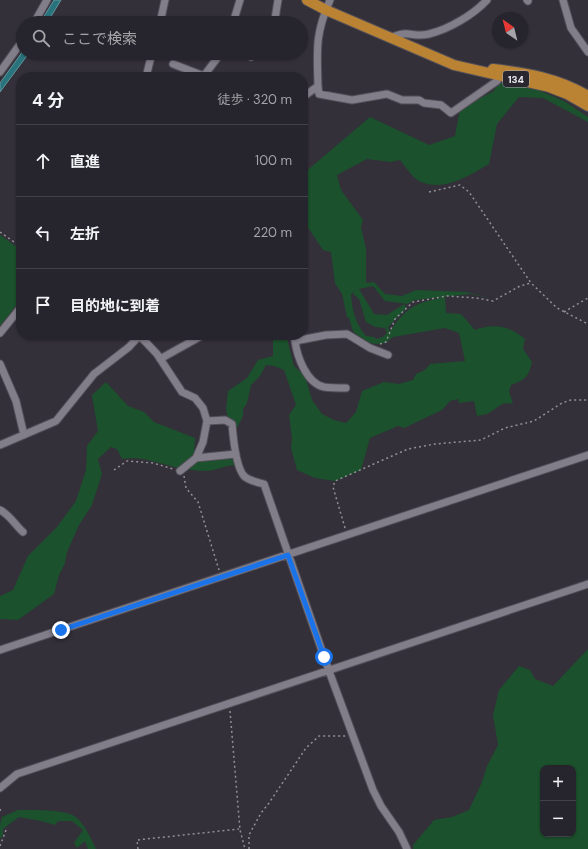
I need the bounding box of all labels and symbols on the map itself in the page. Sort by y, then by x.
north arrow [492,12,528,48]
road number: 134 [503,71,529,87]
route end [52,621,70,639]
route start [315,648,333,666]

